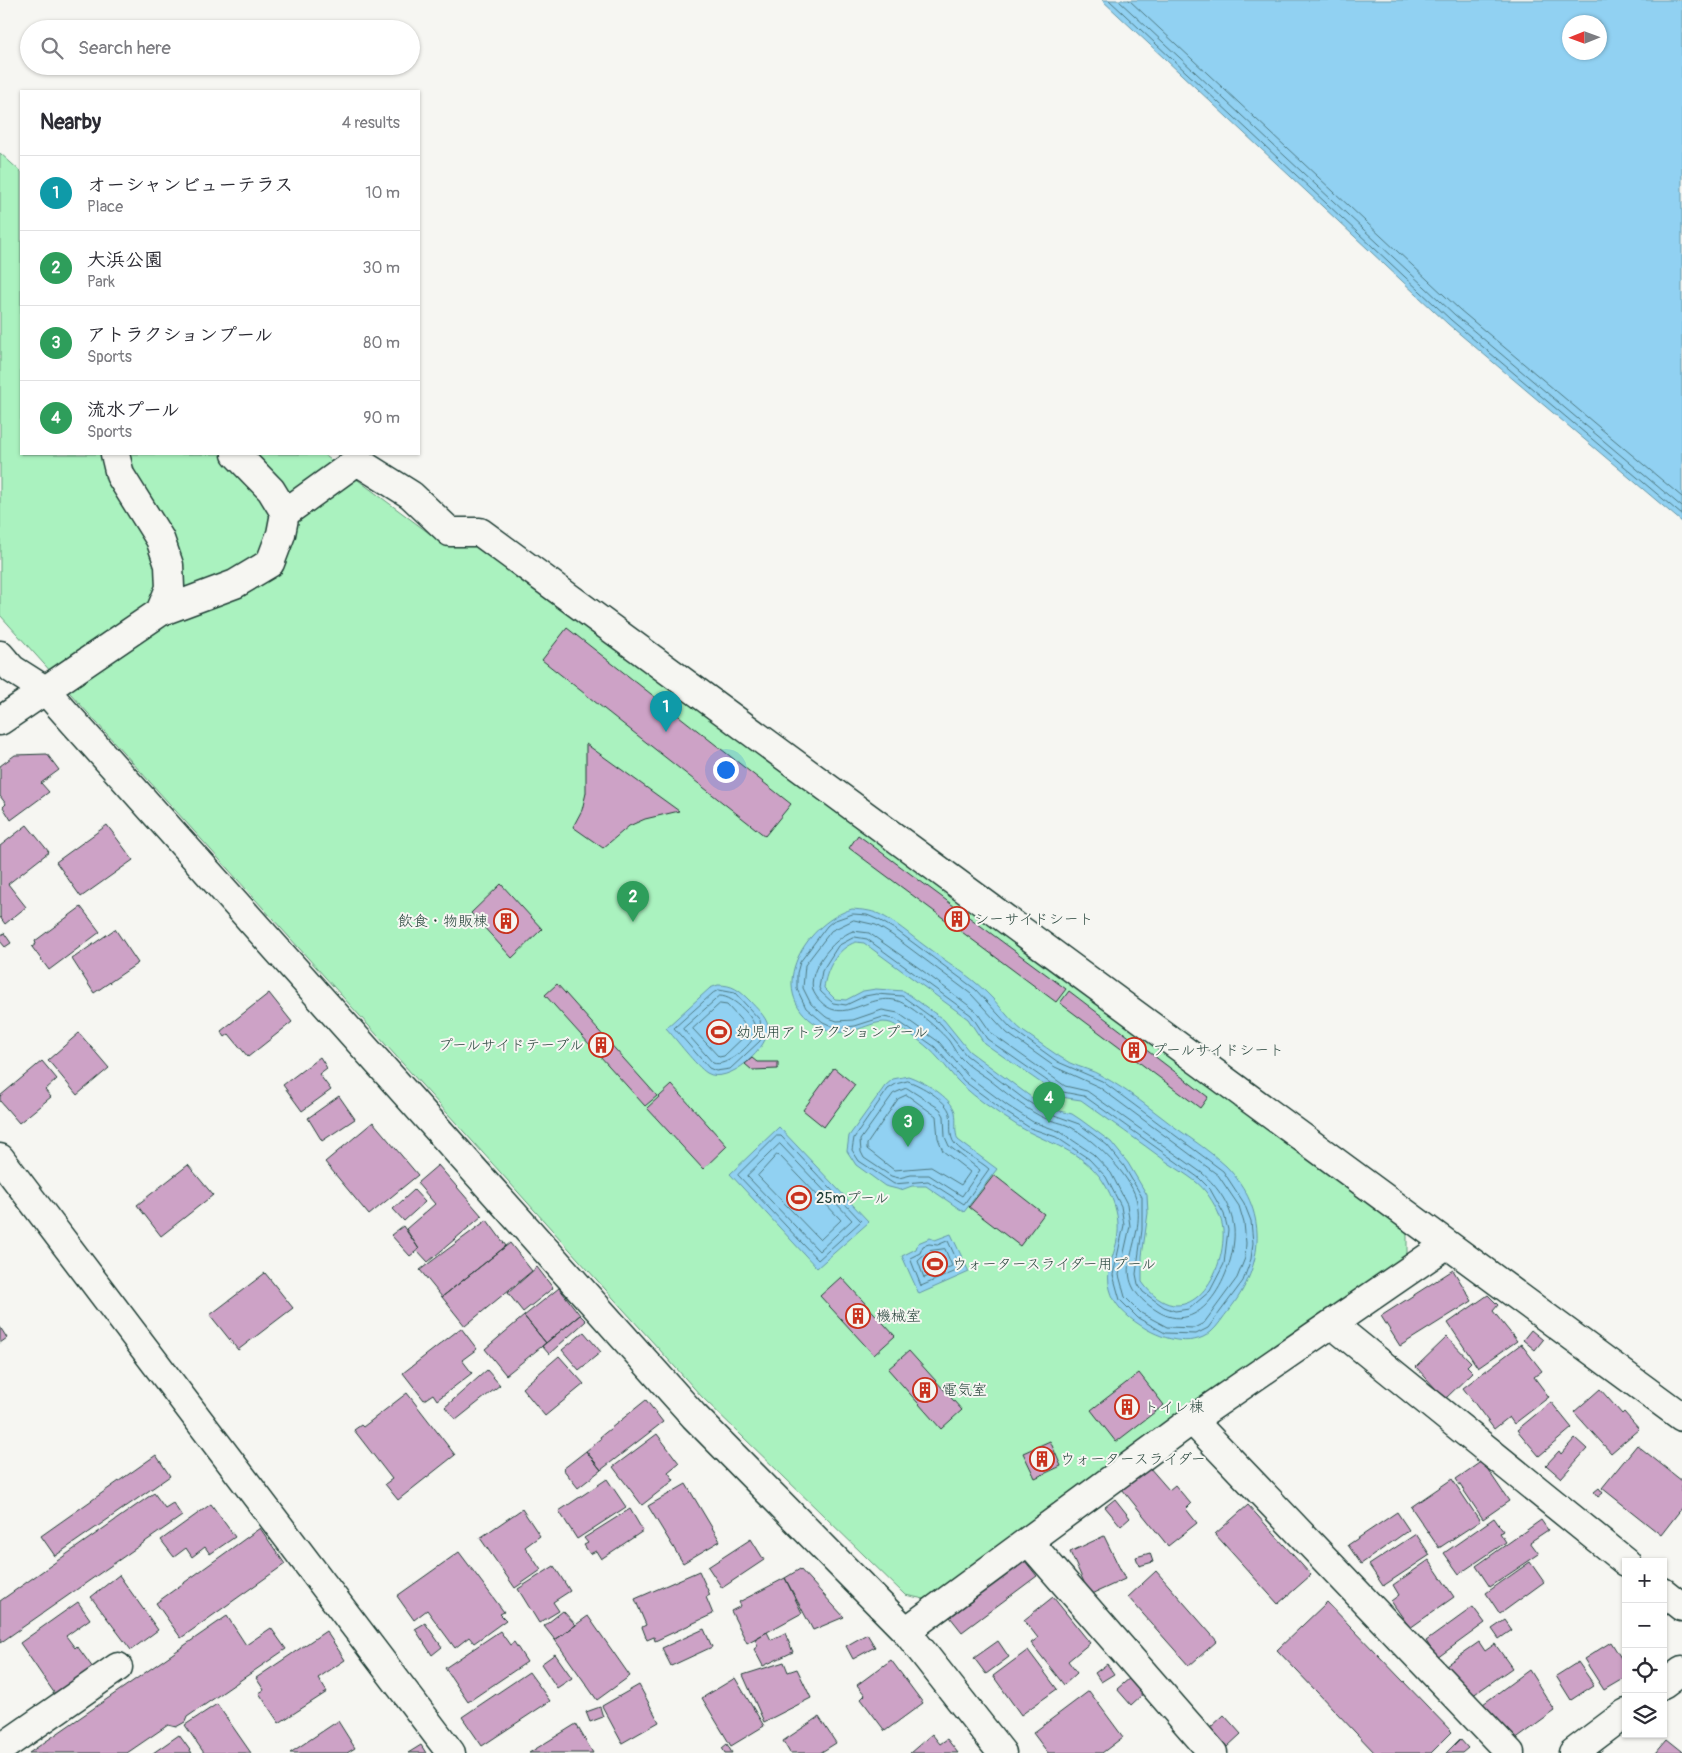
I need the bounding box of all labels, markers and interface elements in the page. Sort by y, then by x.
north arrow [1562,15,1607,60]
search box [20,20,420,75]
icon: search [38,34,66,62]
text: Search here [78,36,171,60]
text: Nearby [40,109,101,136]
text: 4 results [342,113,400,133]
text: オーシャンビューテラス [87,173,293,197]
text: 1 [53,183,59,203]
text: 10 m [365,183,400,203]
text: Place [87,197,123,217]
text: 大浜公園 [87,248,163,272]
text: 2 [52,258,60,278]
text: 30 m [362,258,400,278]
text: Park [87,272,115,292]
text: アトラクションプール [87,323,273,347]
text: 3 [52,333,60,353]
text: 80 m [363,333,400,353]
text: Sports [87,347,132,367]
text: 流水プール [87,398,180,422]
text: 4 [51,408,61,428]
text: 90 m [363,408,400,428]
text: Sports [87,422,132,442]
pin: 1 [650,691,682,732]
your location [713,757,739,783]
pin: 2 [617,881,649,922]
building icon: シーサイドシート [944,906,970,932]
building icon: 飲食・物販棟 [493,908,519,934]
place label: シーサイドシート [974,910,1094,929]
place label: 飲食・物販棟 [398,912,488,931]
sports icon: 幼児用アトラクションプール [706,1019,732,1045]
place label: 幼児用アトラクションプール [736,1023,928,1042]
building icon: プールサイドテーブル [588,1032,614,1058]
place label: プールサイドテーブル [438,1036,584,1055]
building icon: プールサイドシート [1121,1037,1147,1063]
place label: プールサイドシート [1152,1041,1284,1060]
pin: 4 [1033,1082,1065,1123]
pin: 3 [892,1106,924,1147]
sports icon: 25mプール [786,1185,812,1211]
place label: 25mプール [816,1189,889,1208]
sports icon: ウォータースライダー用プール [922,1251,948,1277]
place label: ウォータースライダー用プール [952,1255,1156,1274]
building icon: 機械室 [845,1303,871,1329]
place label: 機械室 [876,1307,921,1326]
building icon: 電気室 [912,1377,938,1403]
place label: 電気室 [942,1381,987,1400]
building icon: トイレ棟 [1114,1394,1140,1420]
place label: トイレ棟 [1144,1398,1204,1417]
building icon: ウォータースライダー [1029,1446,1055,1472]
place label: ウォータースライダー [1060,1450,1206,1469]
map controls [1622,1558,1667,1738]
button: + [1622,1558,1667,1603]
button: − [1622,1603,1667,1648]
button: locate [1622,1648,1667,1693]
button: layers [1622,1693,1667,1738]

